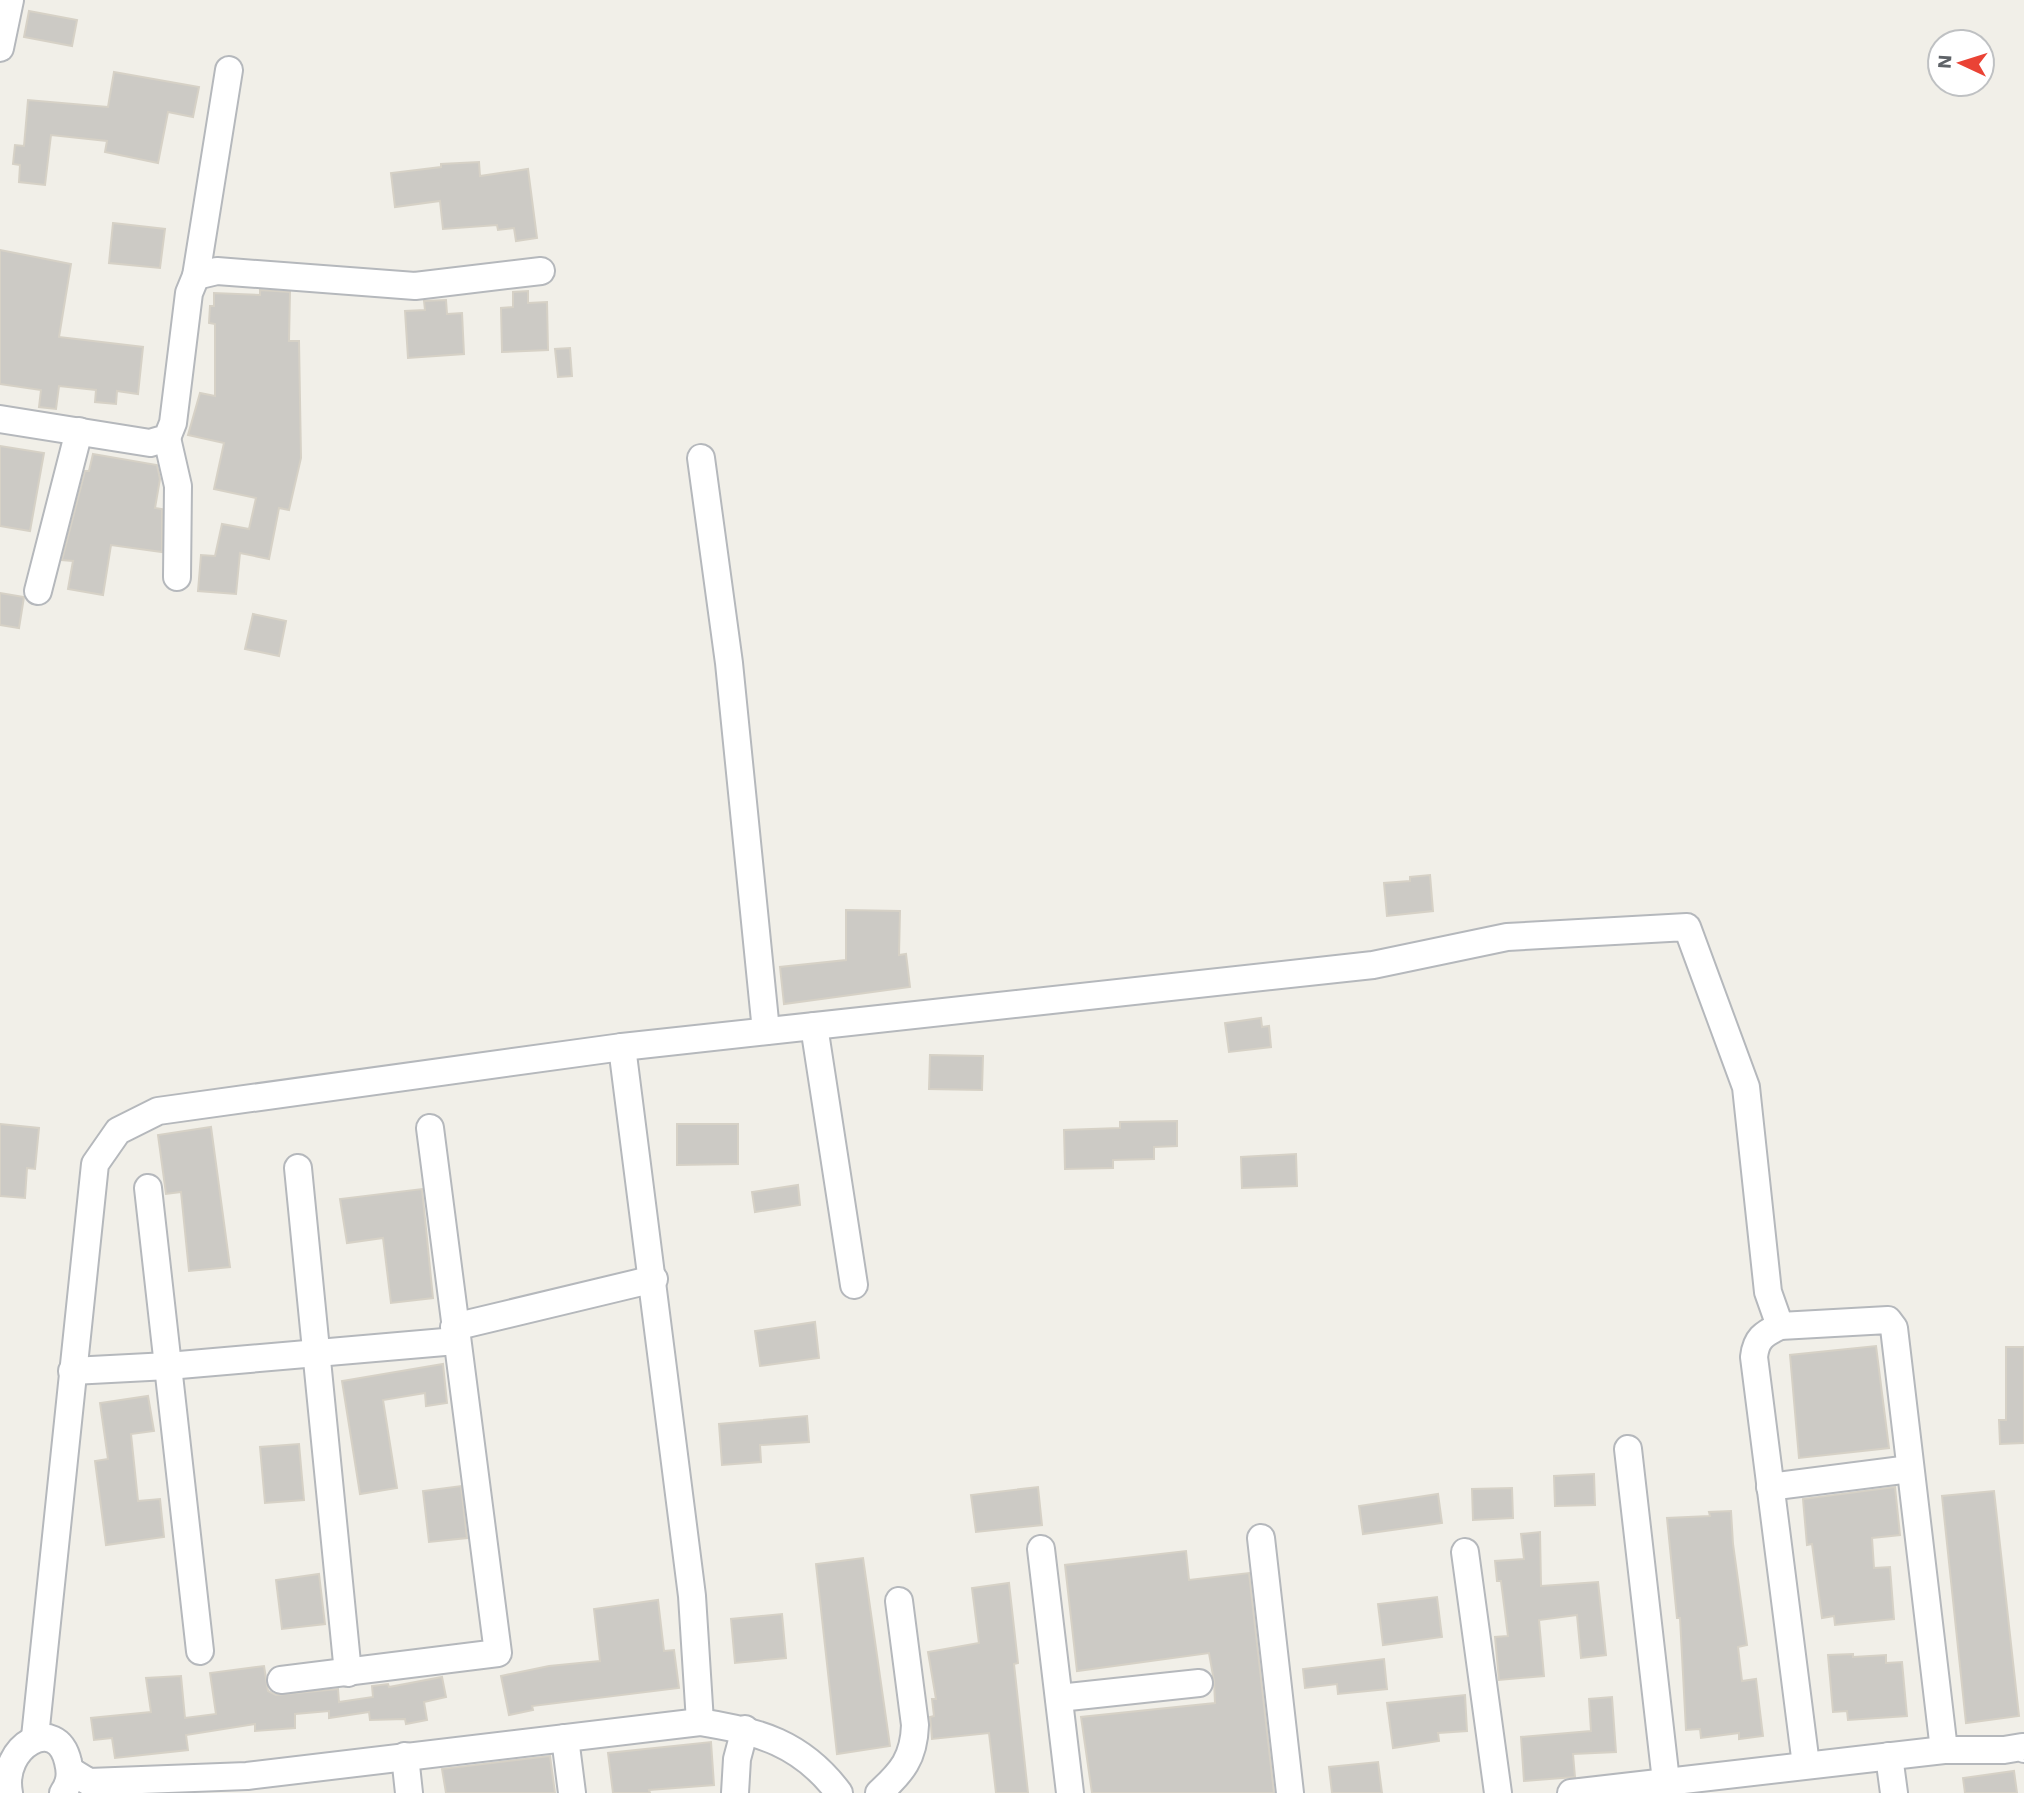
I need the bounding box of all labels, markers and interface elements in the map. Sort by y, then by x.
north arrow [1926,28,1996,98]
text: N [1933,54,1957,70]

